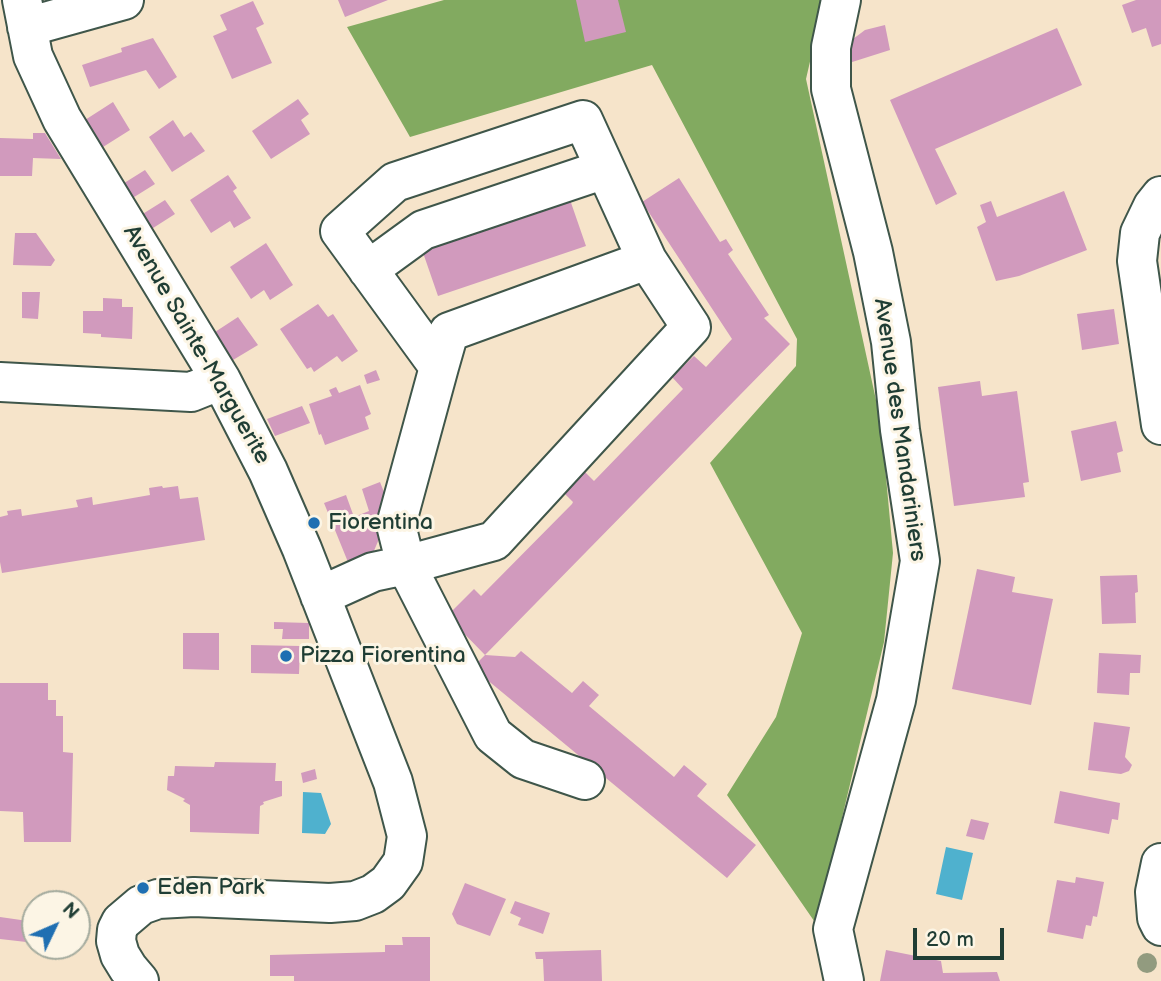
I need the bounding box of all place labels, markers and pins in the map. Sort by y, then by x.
place label: Fiorentina [328,509,433,537]
marker: Fiorentina [306,515,322,531]
place label: Pizza Fiorentina [300,642,466,670]
marker: Pizza Fiorentina [278,648,294,664]
place label: Eden Park [157,874,264,902]
marker: Eden Park [135,880,151,896]

